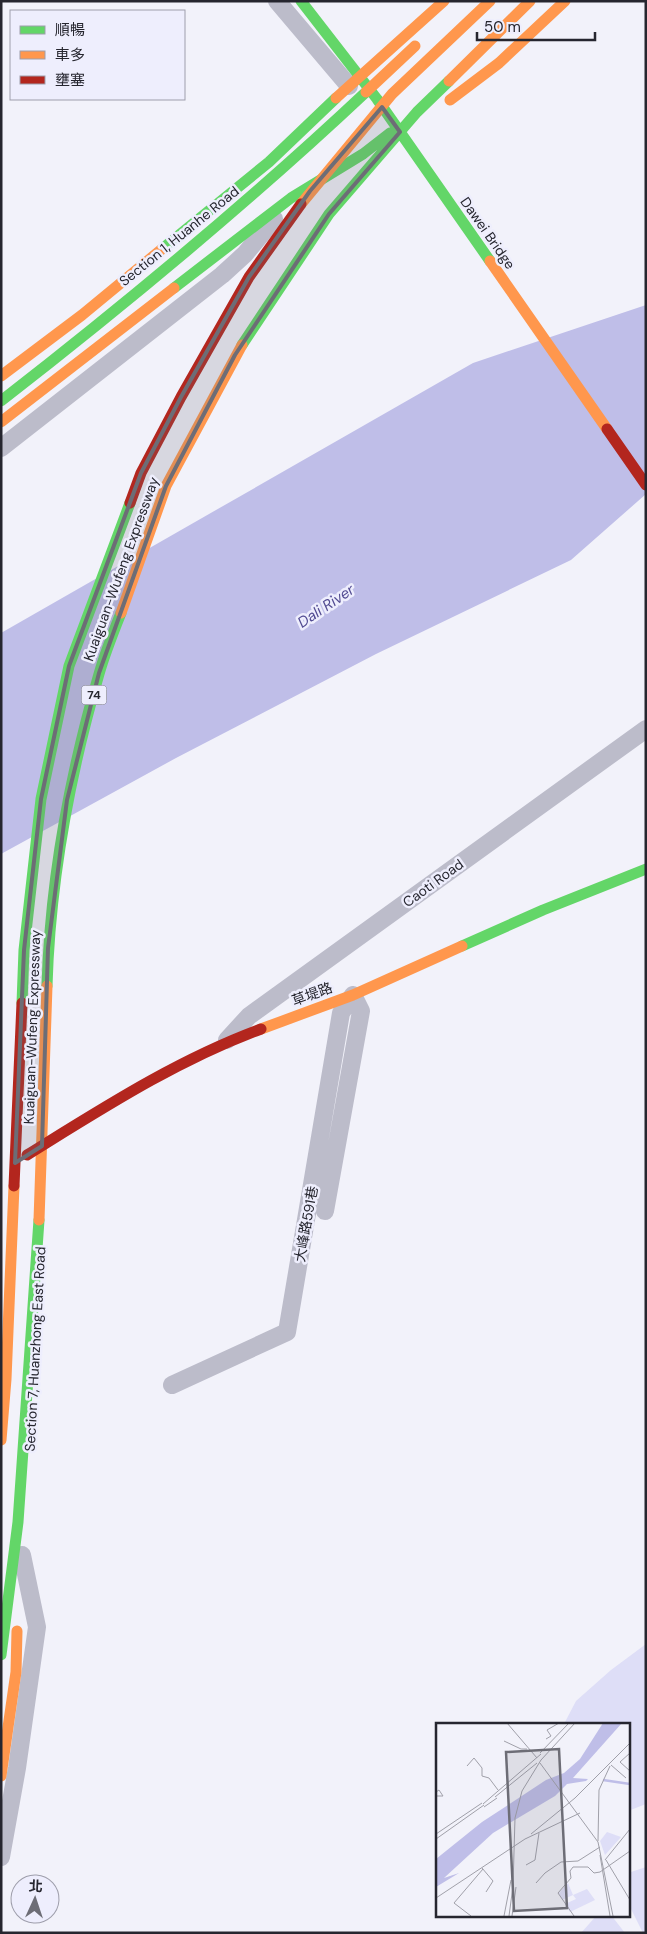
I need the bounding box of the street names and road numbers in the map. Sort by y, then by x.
street label: Section 1, Huanhe Road [115,182,243,290]
street label: Dawei Bridge [457,194,519,273]
street label: Kuaiguan-Wufeng Expressway [79,474,163,664]
road number: 74 [82,686,106,704]
street label: Caoti Road [399,855,467,911]
street label: Kuaiguan-Wufeng Expressway [20,929,44,1125]
street label: 草堤路 [289,978,335,1010]
street label: 大峰路591巷 [290,1184,322,1264]
street label: Section 7, Huanzhong East Road [21,1246,49,1452]

